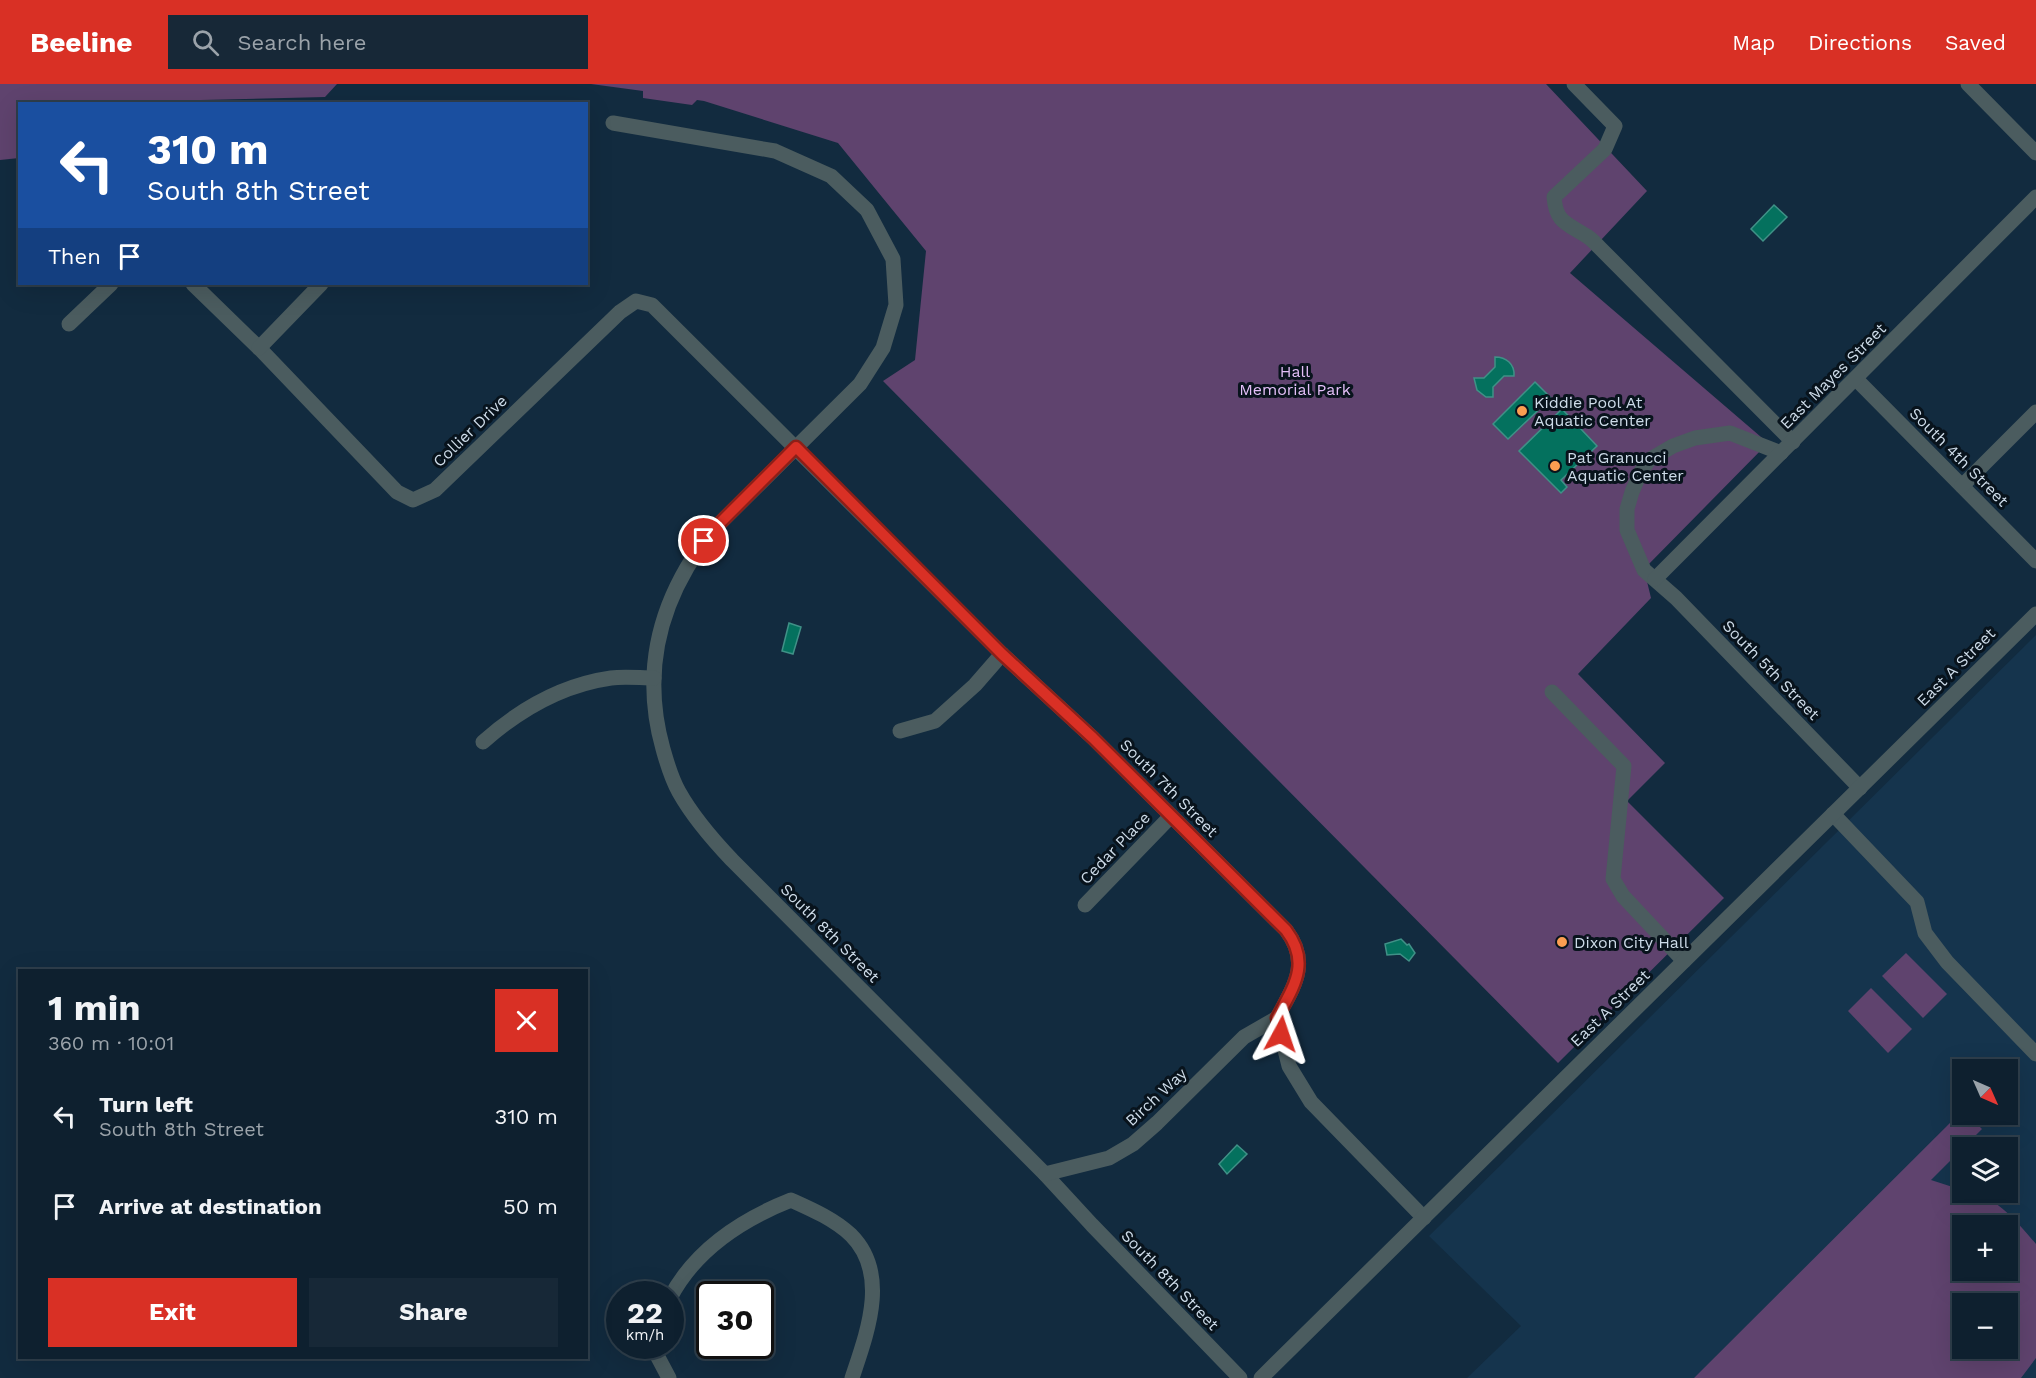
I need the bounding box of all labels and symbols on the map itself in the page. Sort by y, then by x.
street label: East Mayes Street [1776,319,1890,433]
park label: Hall Memorial Park [1239,362,1351,399]
street label: Collier Drive [429,391,511,471]
place label: Kiddie Pool At Aquatic Center [1534,393,1651,430]
marker: Kiddie Pool At Aquatic Center [1515,404,1529,418]
street label: South 4th Street [1906,404,2013,511]
place label: Pat Granucci Aquatic Center [1567,448,1684,485]
marker: Pat Granucci Aquatic Center [1548,459,1562,473]
pin [678,515,729,566]
street label: South 5th Street [1719,616,1824,724]
street label: East A Street [1913,624,1999,710]
street label: South 7th Street [1116,735,1222,841]
street label: Cedar Place [1076,808,1154,888]
street label: South 8th Street [777,880,884,987]
place label: Dixon City Hall [1574,933,1689,952]
marker: Dixon City Hall [1555,935,1569,949]
street label: East A Street [1566,965,1654,1051]
position arrow [1249,1002,1313,1066]
north arrow [1952,1059,2018,1125]
street label: Birch Way [1122,1063,1191,1130]
street label: South 8th Street [1117,1226,1223,1334]
speed limit sign: 30 [696,1281,774,1359]

